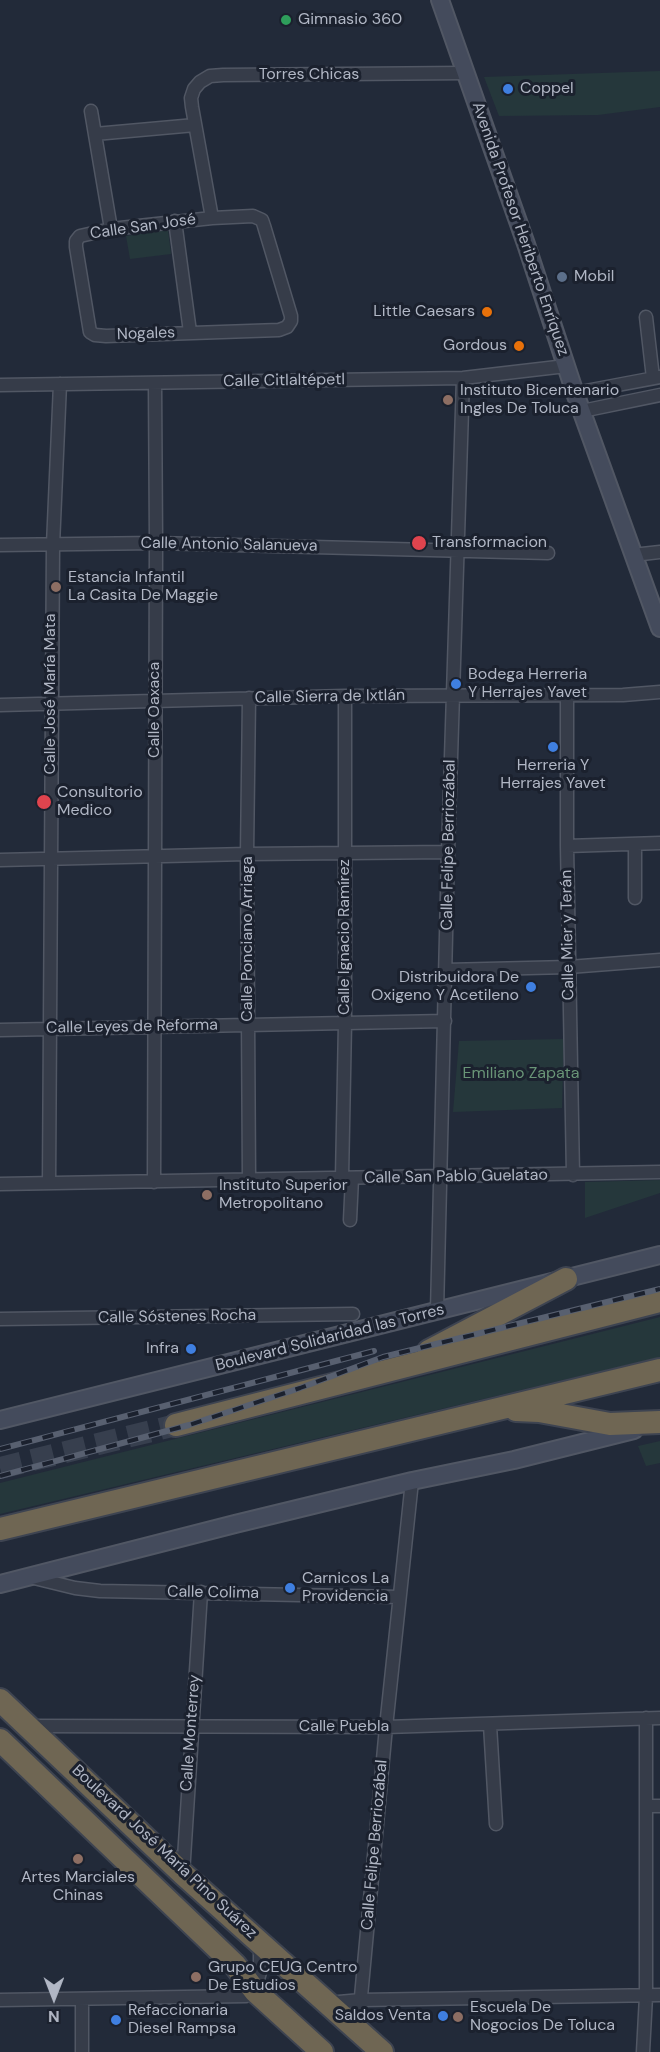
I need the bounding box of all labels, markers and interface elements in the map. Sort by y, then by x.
place label: Gimnasio 360 [298,10,402,30]
marker: Gimnasio 360 [279,13,293,27]
street label: Torres Chicas [259,65,359,85]
place label: Coppel [520,79,574,99]
marker: Coppel [501,82,515,96]
street label: Avenida Profesor Heriberto Enríquez [467,100,573,358]
street label: Calle San José [89,210,197,244]
place label: Mobil [574,267,614,287]
marker: Mobil [555,270,569,284]
place label: Little Caesars [373,302,475,322]
marker: Little Caesars [480,305,494,319]
street label: Nogales [116,323,176,345]
place label: Gordous [443,336,507,356]
marker: Gordous [512,339,526,353]
street label: Calle Citlaltépetl [223,370,345,392]
place label: Instituto Bicentenario Ingles De Toluca [460,381,619,419]
marker: Instituto Bicentenario Ingles De Toluca [441,393,455,407]
place label: Transformacion [432,533,547,553]
street label: Calle Antonio Salanueva [140,534,318,556]
marker: Transformacion [410,534,428,552]
place label: Estancia Infantil La Casita De Maggie [68,568,218,606]
marker: Estancia Infantil La Casita De Maggie [49,580,63,594]
street label: Calle José María Mata [41,613,61,775]
street label: Calle Oaxaca [145,662,165,758]
place label: Bodega Herreria Y Herrajes Yavet [468,665,587,703]
marker: Bodega Herreria Y Herrajes Yavet [449,677,463,691]
street label: Calle Sierra de Ixtlán [255,686,405,708]
marker: Herreria Y Herrajes Yavet [546,740,560,754]
place label: Herreria Y Herrajes Yavet [500,756,606,794]
street label: Calle Felipe Berriozábal [438,759,460,931]
place label: Consultorio Medico [57,783,143,821]
marker: Consultorio Medico [35,793,53,811]
street label: Calle Ponciano Arriaga [238,856,258,1022]
street label: Calle Ignacio Ramírez [335,859,355,1015]
street label: Calle Mier y Terán [557,869,579,1001]
place label: Distribuidora De Oxigeno Y Acetileno [371,968,519,1006]
marker: Distribuidora De Oxigeno Y Acetileno [524,980,538,994]
street label: Calle Leyes de Reforma [46,1016,218,1038]
park label: Emiliano Zapata [462,1064,580,1084]
street label: Calle San Pablo Guelatao [364,1166,548,1188]
place label: Instituto Superior Metropolitano [219,1176,348,1214]
marker: Instituto Superior Metropolitano [200,1188,214,1202]
street label: Boulevard Solidaridad las Torres [214,1300,446,1376]
street label: Calle Sóstenes Rocha [98,1306,256,1328]
place label: Infra [146,1339,179,1359]
marker: Infra [184,1342,198,1356]
place label: Carnicos La Providencia [302,1569,389,1607]
marker: Carnicos La Providencia [283,1581,297,1595]
street label: Calle Colima [167,1583,259,1603]
street label: Calle Monterrey [177,1674,205,1792]
street label: Calle Puebla [299,1717,389,1737]
street label: Calle Felipe Berriozábal [358,1759,392,1931]
street label: Boulevard José María Pino Suárez [67,1761,261,1943]
marker: Artes Marciales Chinas [71,1852,85,1866]
place label: Artes Marciales Chinas [21,1868,135,1906]
place label: Grupo CEUG Centro De Estudios [208,1958,357,1996]
north arrow [24,1968,84,2028]
marker: Grupo CEUG Centro De Estudios [189,1970,203,1984]
place label: Escuela De Nogocios De Toluca [470,1998,615,2036]
place label: Refaccionaria Diesel Rampsa [128,2001,236,2039]
text: N [48,2006,60,2027]
place label: Saldos Venta [335,2006,431,2026]
marker: Saldos Venta [436,2009,450,2023]
marker: Escuela De Nogocios De Toluca [451,2010,465,2024]
marker: Refaccionaria Diesel Rampsa [109,2013,123,2027]

